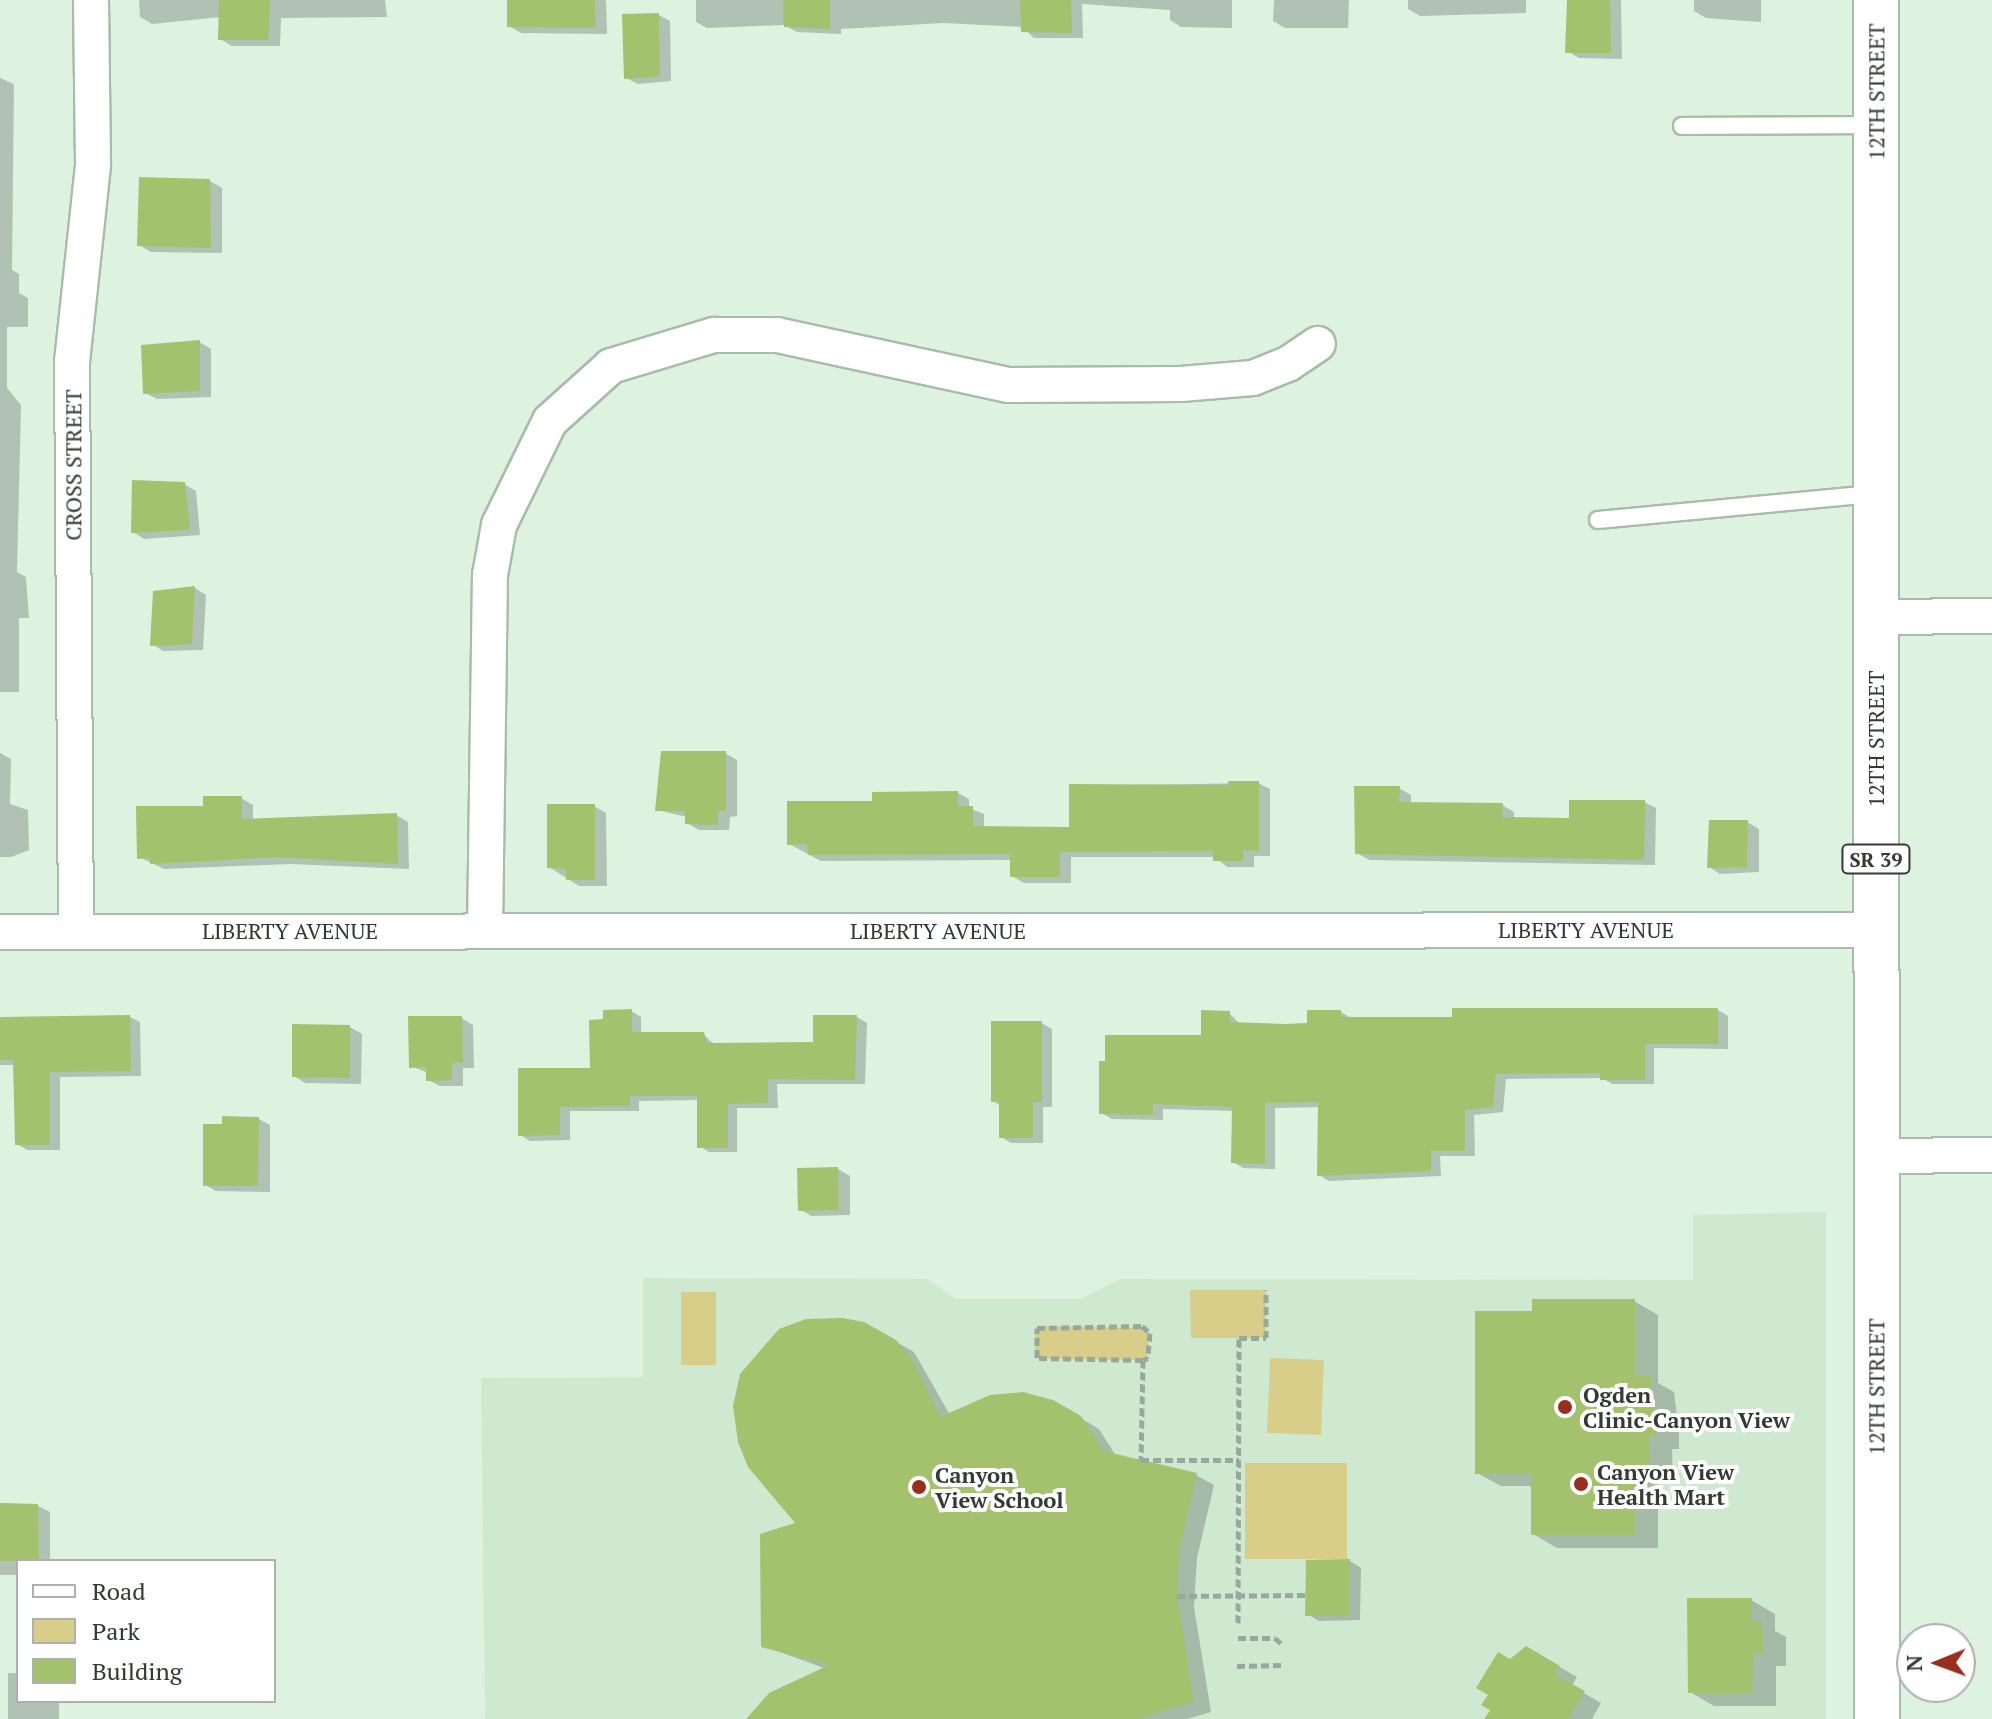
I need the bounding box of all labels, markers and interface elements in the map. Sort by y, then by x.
street label: 12TH STREET [1863,23,1889,161]
street label: CROSS STREET [60,389,86,541]
street label: 12TH STREET [1863,670,1889,808]
road number: SR 39 [1840,843,1912,875]
street label: LIBERTY AVENUE [1498,917,1674,943]
street label: LIBERTY AVENUE [202,918,378,944]
street label: LIBERTY AVENUE [850,918,1026,944]
street label: 12TH STREET [1863,1318,1889,1456]
place label: Ogden Clinic-Canyon View [1583,1381,1790,1432]
marker: Ogden Clinic-Canyon View [1554,1396,1576,1418]
place label: Canyon View Health Mart [1597,1458,1734,1510]
place label: Canyon View School [935,1461,1064,1512]
marker: Canyon View Health Mart [1572,1475,1590,1493]
marker: Canyon View School [910,1478,928,1496]
legend [16,1559,276,1703]
text: Road [92,1575,146,1607]
text: Park [92,1615,140,1647]
north arrow [1896,1623,1976,1703]
text: Building [92,1655,182,1687]
text: N [1899,1655,1928,1672]

